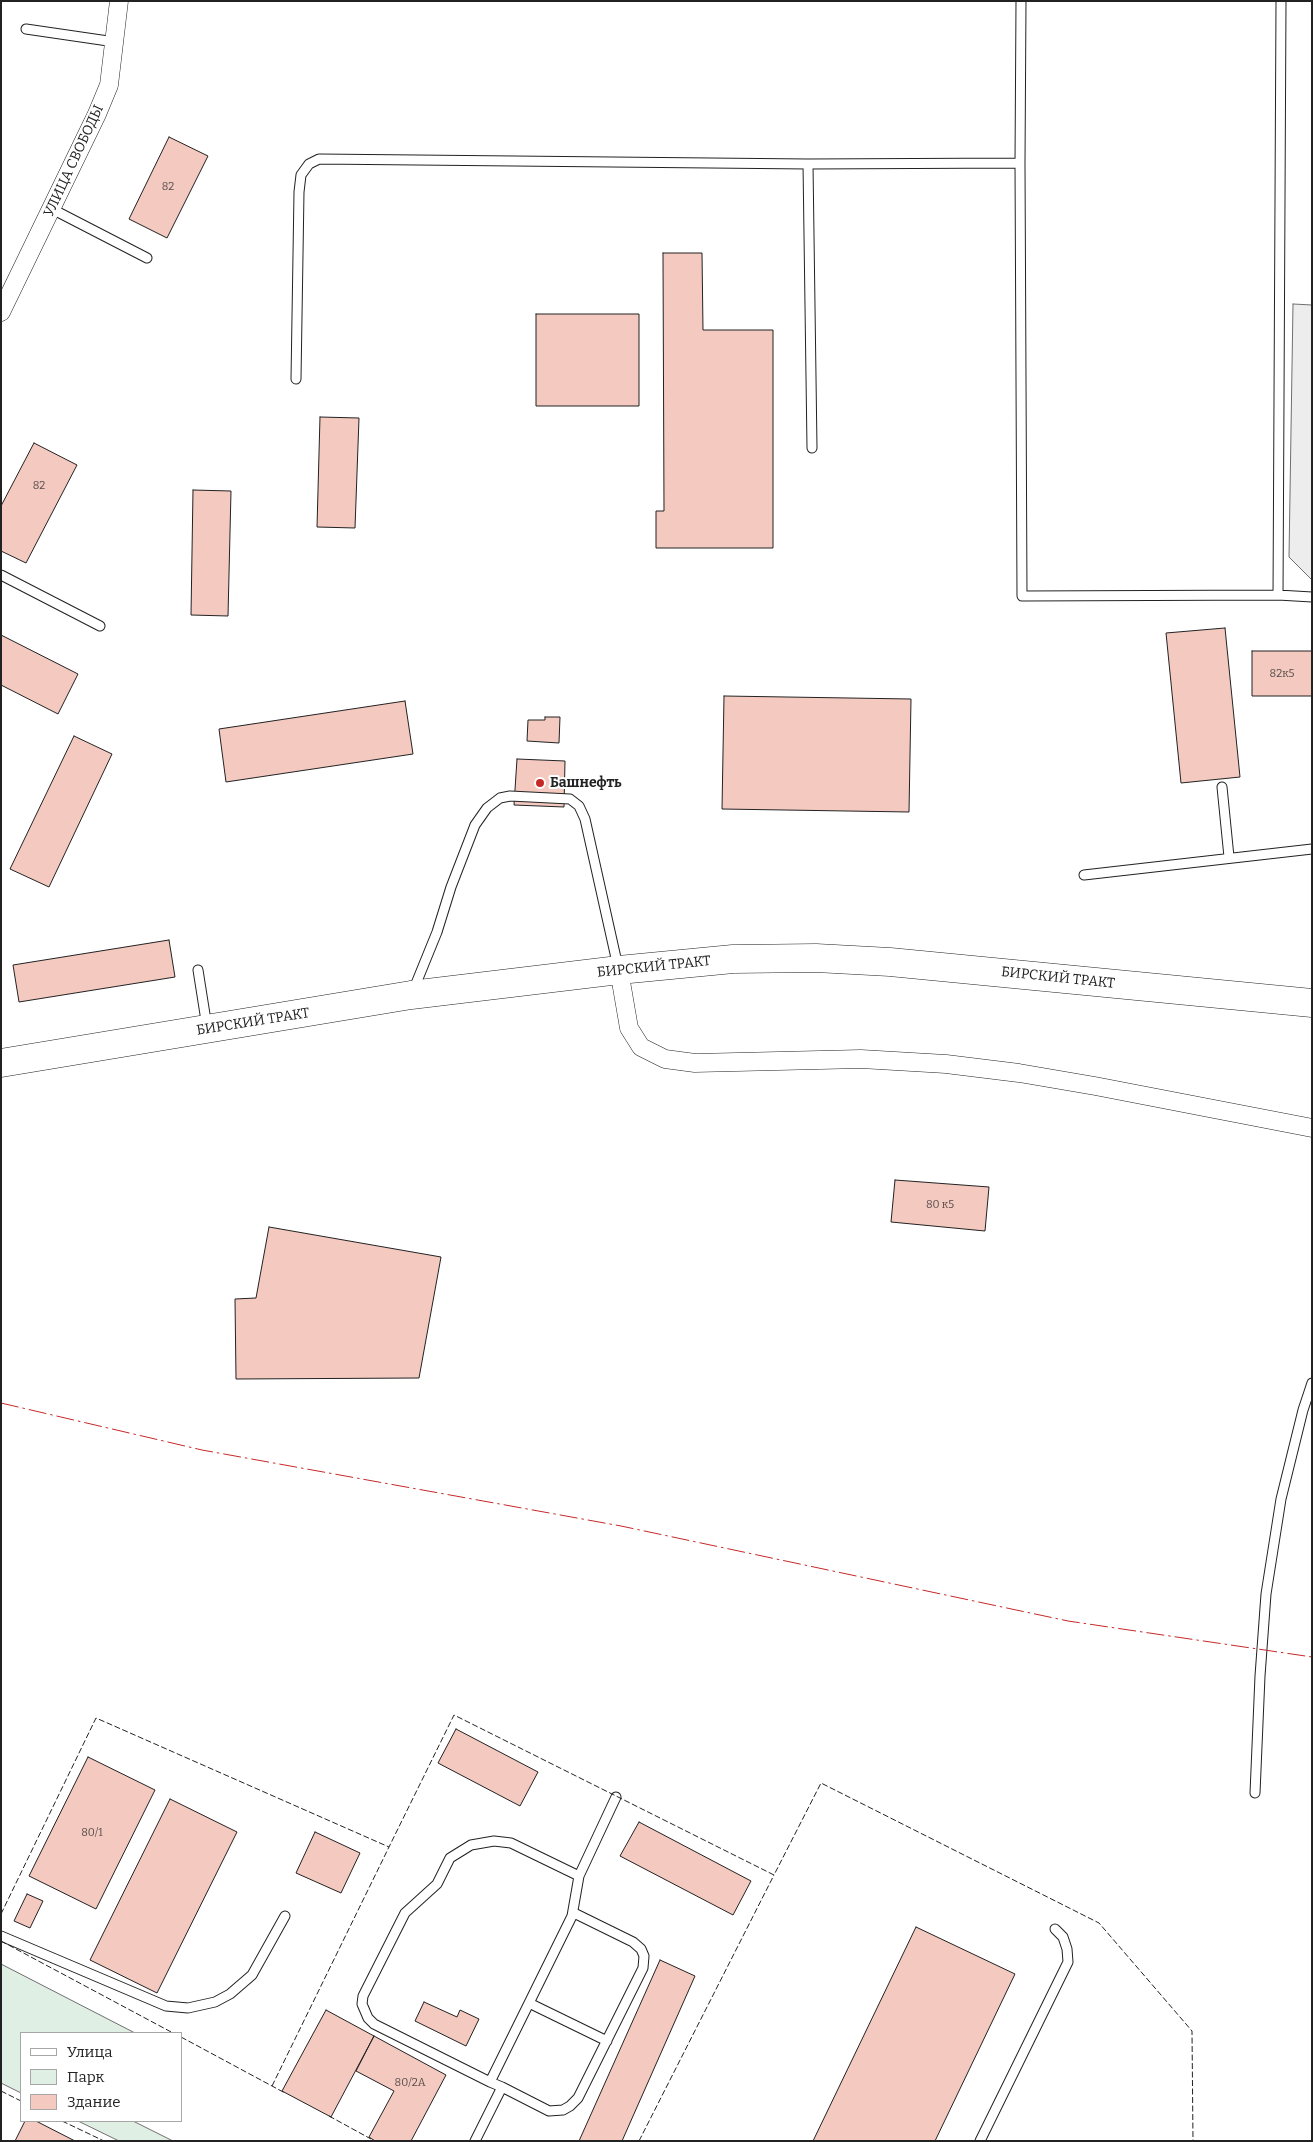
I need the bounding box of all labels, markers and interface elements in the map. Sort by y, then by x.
street label: УЛИЦА СВОБОДЫ [41,102,107,220]
house number: 82 [162,180,174,194]
house number: 82 [33,479,45,493]
house number: 82к5 [1270,667,1294,681]
place label: Башнефть [550,775,622,791]
marker: Башнефть [534,777,546,789]
street label: БИРСКИЙ ТРАКТ [596,953,712,981]
street label: БИРСКИЙ ТРАКТ [1000,964,1116,992]
street label: БИРСКИЙ ТРАКТ [195,1005,311,1039]
house number: 80 к5 [926,1198,954,1212]
house number: 80/1 [81,1826,103,1840]
legend [20,2032,182,2122]
text: Улица [67,2043,113,2061]
text: Парк [67,2068,104,2086]
house number: 80/2А [395,2076,425,2090]
text: Здание [67,2093,121,2111]

